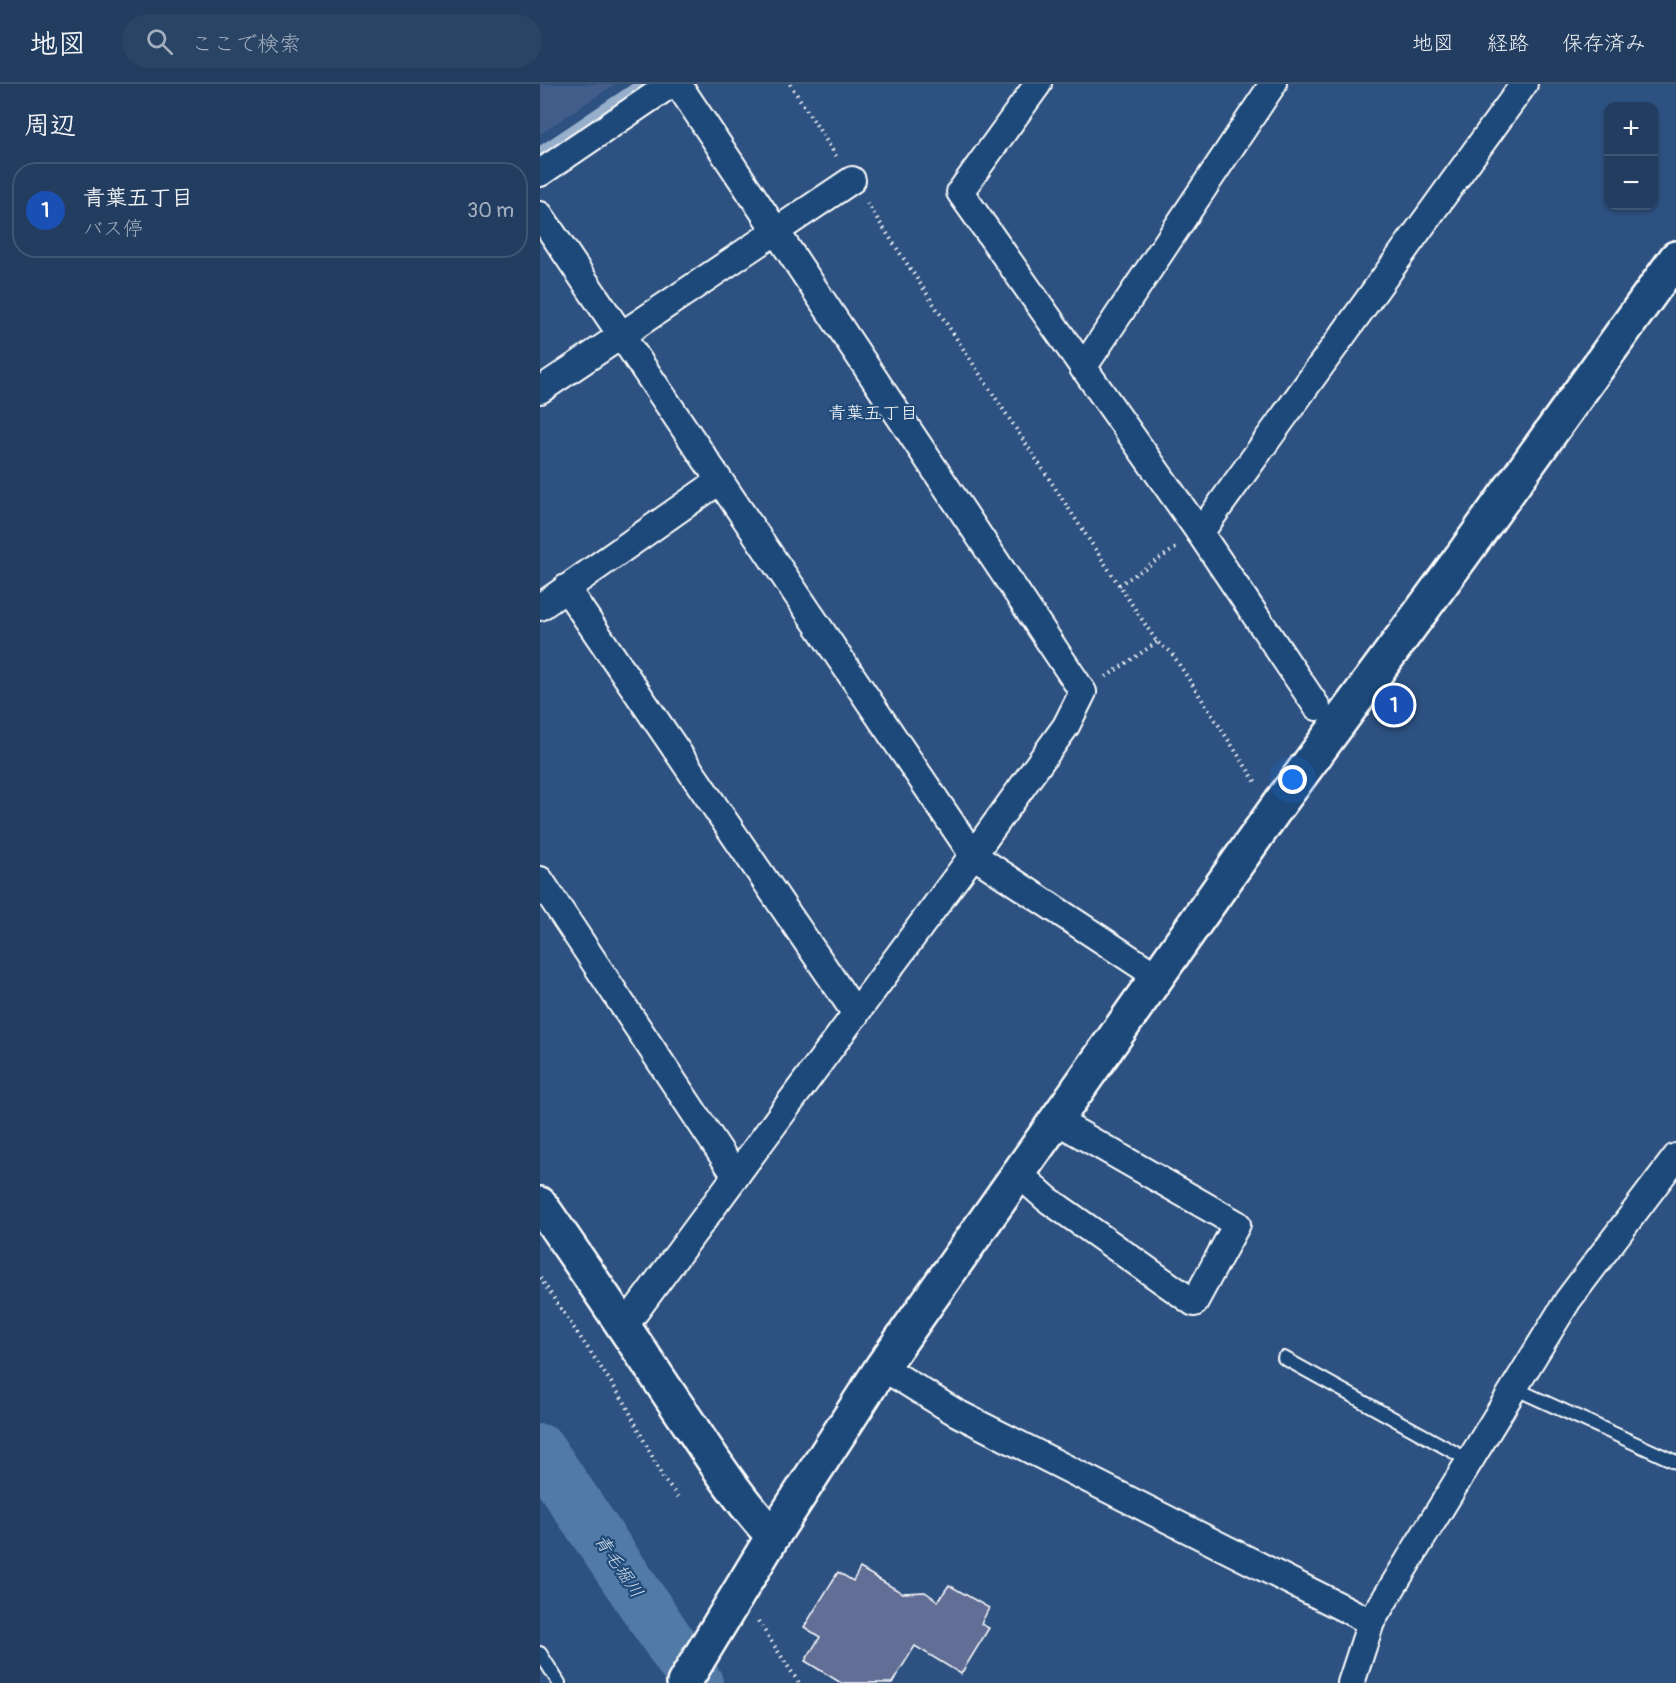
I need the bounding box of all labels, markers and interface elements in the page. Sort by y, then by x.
search box [122,14,542,68]
icon: search [143,25,176,58]
text: 地図 [30,27,86,62]
text: ここで検索 [191,30,301,58]
text: 地図 [1412,30,1454,57]
text: 経路 [1487,30,1529,57]
text: 保存済み [1562,30,1646,57]
map controls [1604,102,1658,210]
button: + [1604,102,1658,156]
text: 周辺 [24,110,76,142]
button: − [1604,156,1658,210]
text: 青葉五丁目 [83,184,193,212]
text: 1 [42,198,49,223]
text: 30 m [467,198,514,223]
text: バス停 [83,216,143,241]
district label: 青葉五丁目 [828,402,918,425]
pin: 1 [1374,682,1414,728]
your location [1278,765,1307,794]
water label: 青毛堀川 [589,1530,648,1603]

